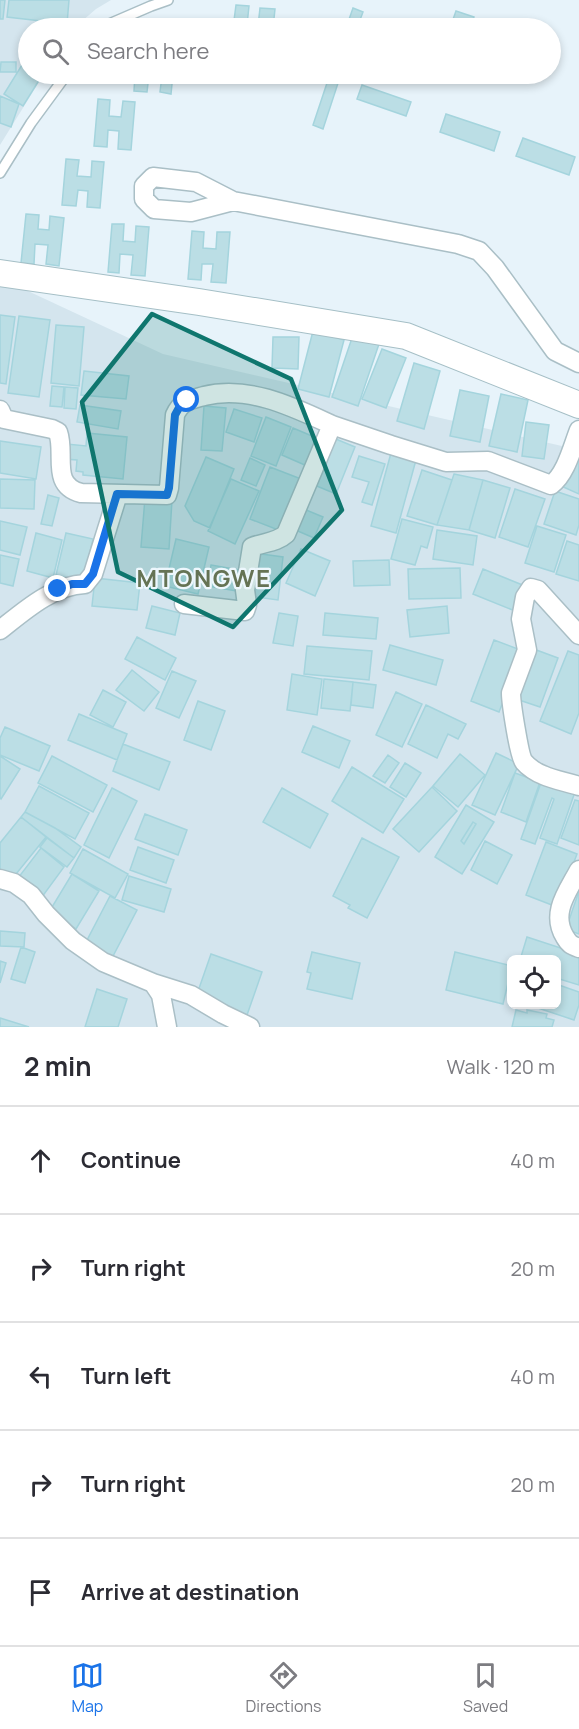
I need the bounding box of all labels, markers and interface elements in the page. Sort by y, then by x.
search box [18,18,561,84]
icon: search [39,35,72,68]
text: Search here [87,36,209,66]
route start [173,386,199,412]
district label: MTONGWE [136,561,272,594]
route end [44,575,70,601]
map controls [507,955,561,1009]
button: locate [507,955,561,1009]
text: 2 min [24,1048,92,1084]
text: Walk · 120 m [447,1053,555,1080]
icon: ahead [24,1144,57,1177]
text: Continue [81,1145,181,1175]
text: 40 m [510,1147,555,1174]
icon: right [24,1252,57,1285]
text: Turn right [81,1253,186,1283]
text: 20 m [510,1255,555,1282]
icon: left [24,1360,57,1393]
text: Turn left [81,1361,171,1391]
text: 40 m [510,1363,555,1390]
icon: right [24,1468,57,1501]
text: Turn right [81,1469,186,1499]
text: 20 m [510,1471,555,1498]
icon: arrive [24,1576,57,1609]
text: Arrive at destination [81,1577,299,1607]
tab: Map [71,1659,104,1717]
tab: Directions [246,1659,321,1717]
tab: Saved [463,1659,508,1717]

